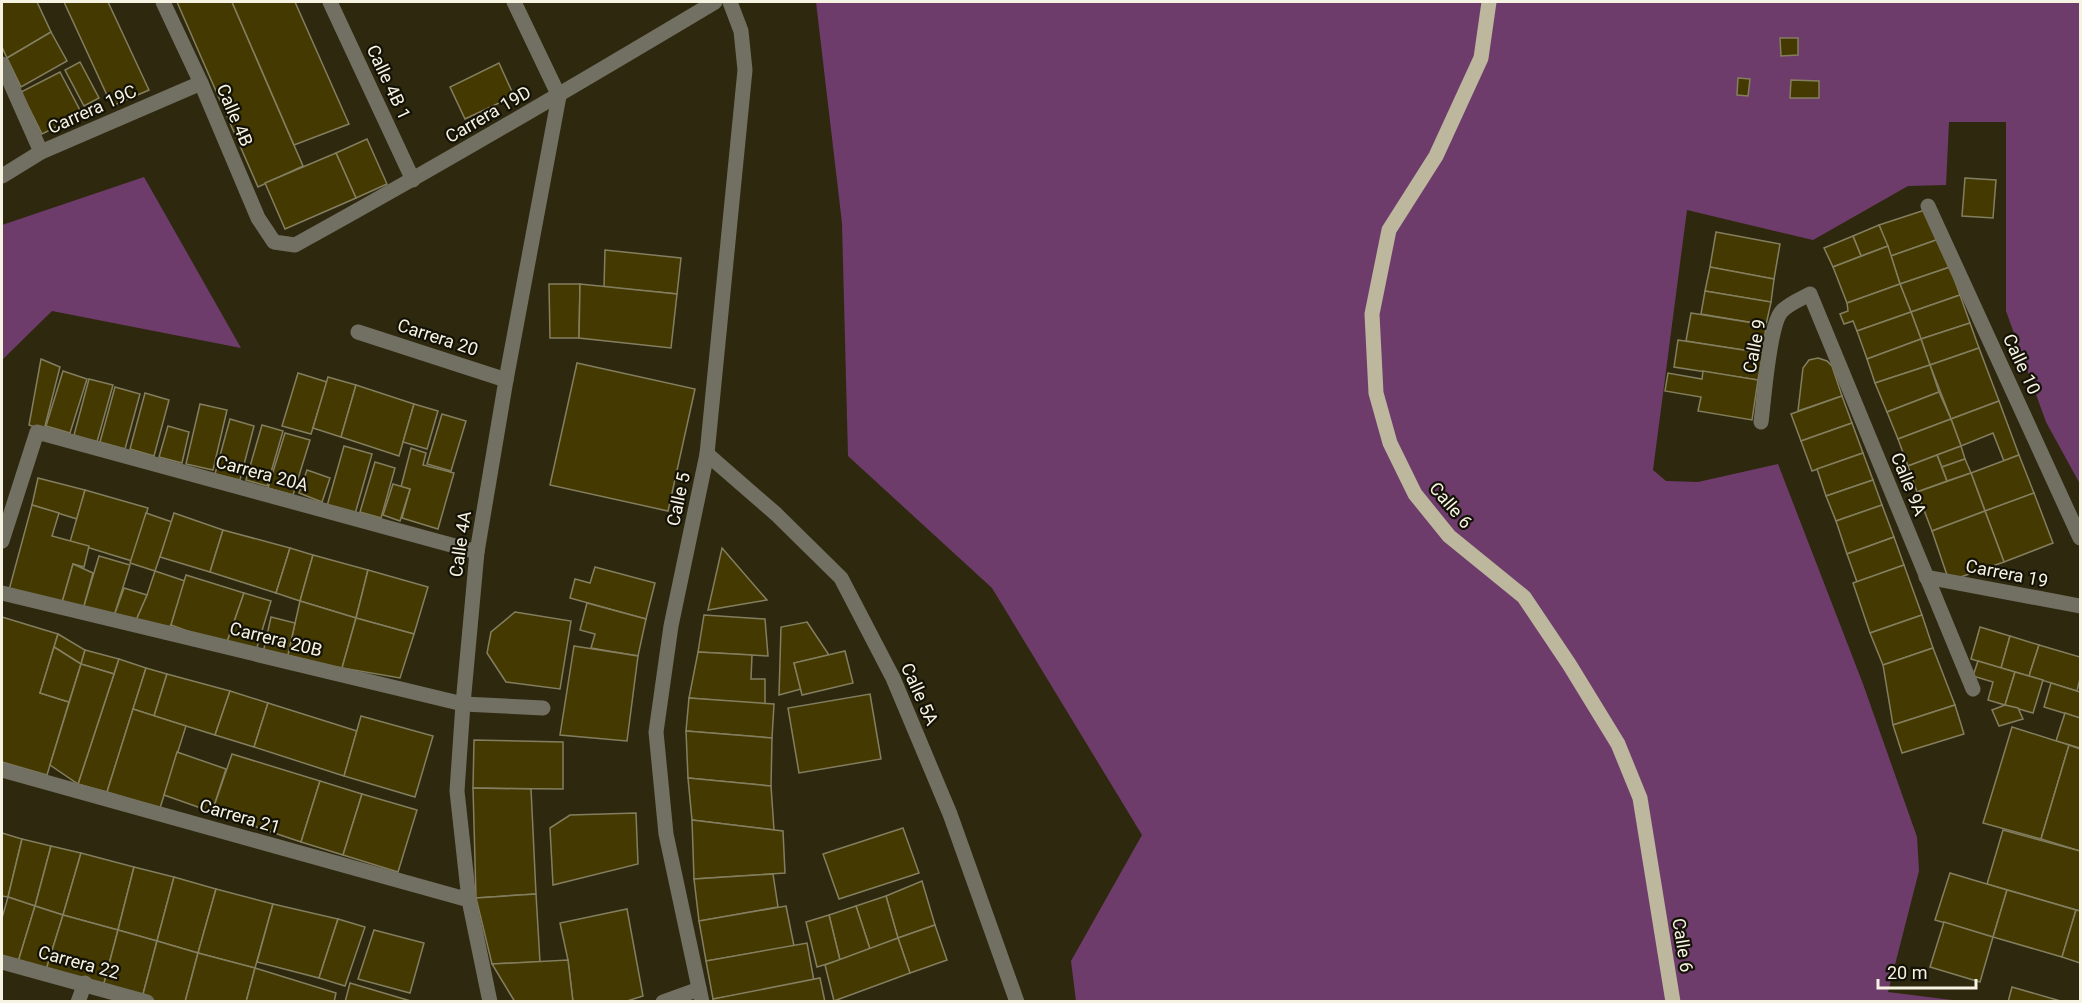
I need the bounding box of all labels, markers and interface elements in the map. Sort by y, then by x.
street label: Calle 4B 1 [363,41,415,123]
street label: Carrera 19C [44,80,140,138]
street label: Calle 4B [213,81,257,149]
street label: Carrera 19D [442,81,534,147]
street label: Carrera 20 [395,314,481,360]
street label: Calle 9 [1739,317,1769,375]
street label: Calle 10 [1999,330,2045,398]
street label: Calle 9A [1887,449,1931,519]
street label: Carrera 20A [213,451,311,496]
street label: Calle 5 [662,470,694,528]
street label: Calle 6 [1425,478,1477,532]
street label: Calle 4A [445,510,475,578]
street label: Carrera 19 [1964,555,2050,591]
street label: Carrera 20B [228,617,324,661]
street label: Calle 5A [897,660,943,729]
street label: Carrera 21 [197,794,283,838]
street label: Calle 6 [1668,916,1698,974]
street label: Carrera 22 [36,941,122,983]
scale bar [1878,952,1976,990]
text: 20 m [1887,962,1927,983]

